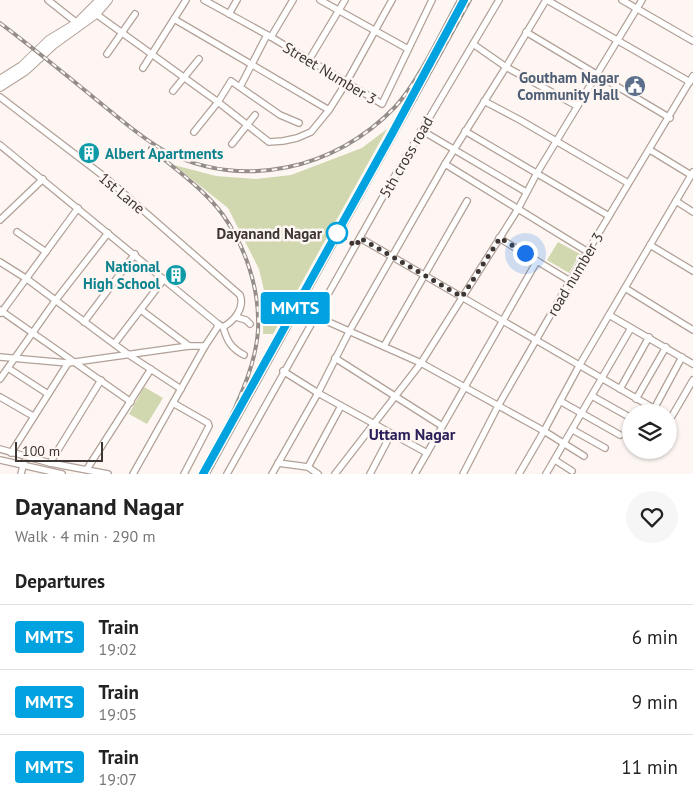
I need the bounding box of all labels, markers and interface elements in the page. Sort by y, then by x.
street label: Street Number 3 [280,38,380,108]
place label: Goutham Nagar Community Hall [517,68,620,104]
public building icon: Goutham Nagar Community Hall [623,74,647,98]
street label: 5th cross road [375,113,437,201]
building icon: Albert Apartments [77,141,101,165]
place label: Albert Apartments [105,144,223,163]
street label: 1st Lane [95,168,149,218]
marker: Dayanand Nagar [326,222,348,244]
place label: Dayanand Nagar [217,224,323,243]
street label: road number 3 [543,229,607,319]
your location [513,241,538,266]
place label: National High School [83,257,161,293]
building icon: National High School [164,263,188,287]
line badge: MMTS [260,292,330,324]
text: MMTS [271,296,319,319]
map controls [622,404,677,459]
button: layers [622,404,677,459]
district label: Uttam Nagar [369,424,456,444]
scale bar [15,439,102,462]
text: 100 m [22,442,60,460]
text: Dayanand Nagar [15,491,184,522]
button: heart [626,491,678,543]
text: Walk · 4 min · 290 m [15,526,155,546]
text: Departures [15,569,105,593]
text: Train [99,615,139,639]
text: MMTS [25,625,74,648]
text: 6 min [632,625,678,649]
text: 19:02 [99,639,137,659]
text: Train [99,680,139,704]
text: MMTS [25,690,74,713]
text: 9 min [632,690,678,714]
text: 19:05 [99,704,137,724]
text: Train [99,745,139,769]
text: MMTS [25,755,74,778]
text: 11 min [621,755,678,779]
text: 19:07 [99,769,137,789]

